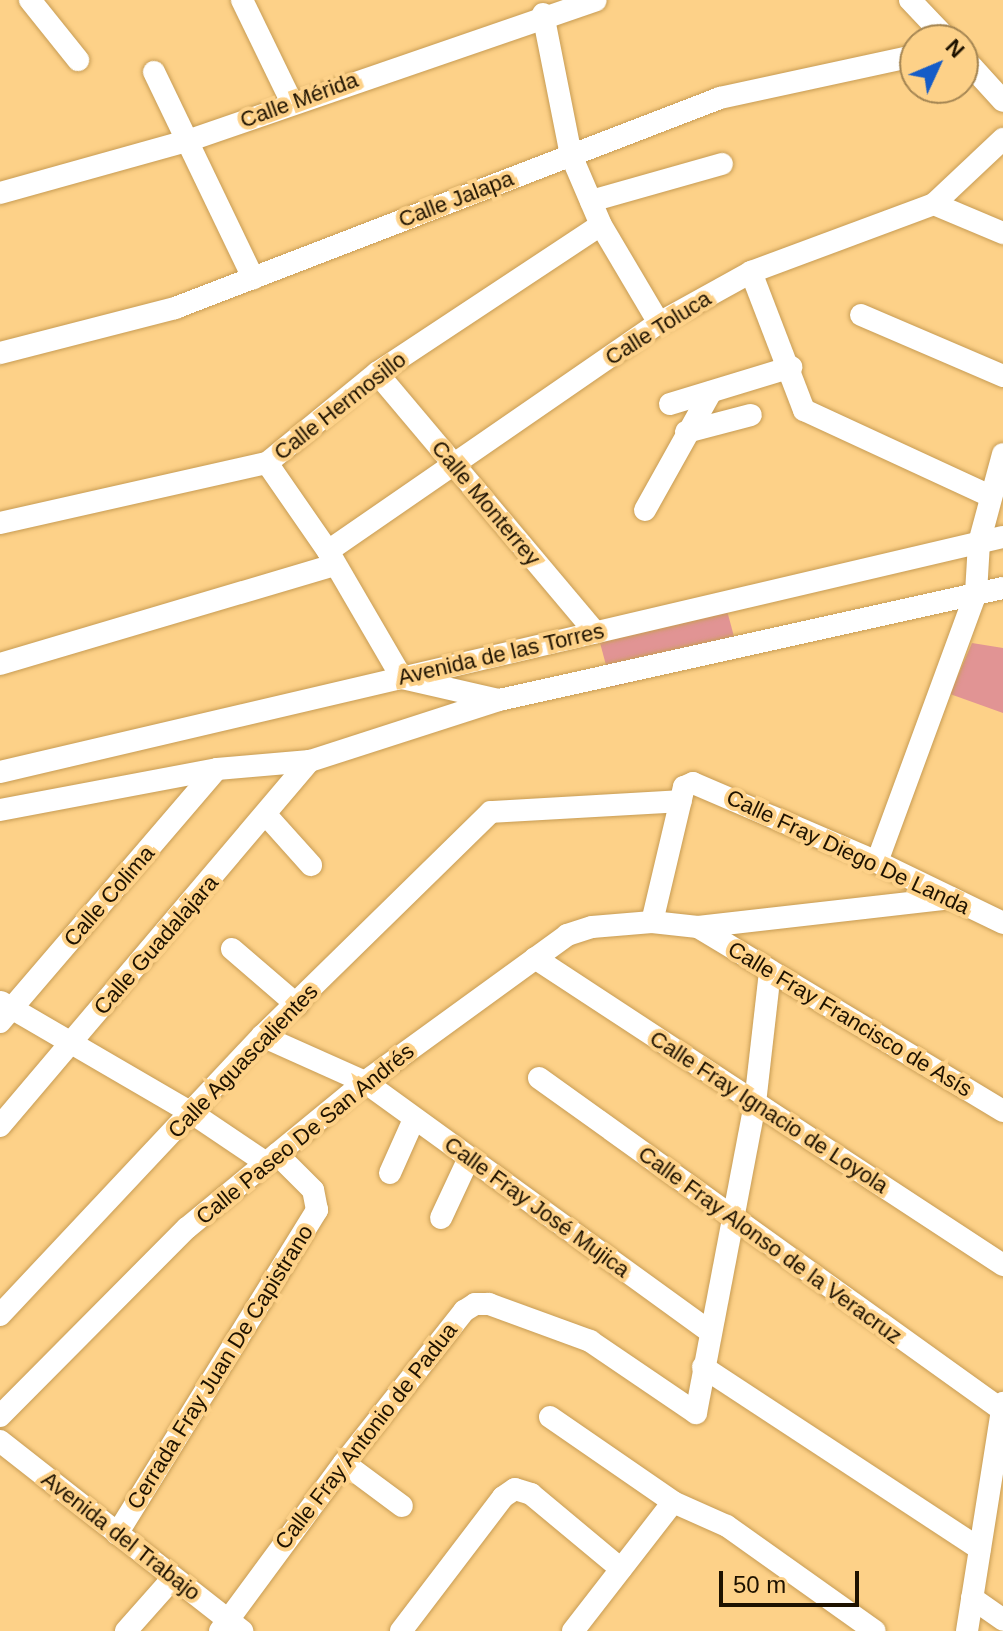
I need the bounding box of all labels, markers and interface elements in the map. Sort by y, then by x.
north arrow [899,24,979,104]
text: N [941,34,970,63]
street label: Calle Mérida [236,66,362,134]
street label: Calle Jalapa [395,165,517,233]
street label: Calle Toluca [600,285,716,371]
street label: Calle Hermosillo [269,346,411,466]
street label: Calle Monterrey [426,435,546,571]
street label: Avenida de las Torres [395,617,607,691]
street label: Calle Fray Diego De Landa [722,784,974,920]
street label: Calle Colima [58,840,160,952]
street label: Calle Guadalajara [88,870,224,1020]
street label: Calle Fray Francisco de Asís [723,935,977,1103]
street label: Calle Aguascalientes [162,978,324,1144]
street label: Calle Fray Ignacio de Loyola [645,1025,893,1199]
street label: Calle Paseo De San Andrés [190,1038,420,1230]
street label: Calle Fray José Mujica [439,1131,635,1283]
street label: Calle Fray Alonso de la Veracruz [633,1140,907,1350]
street label: Cerrada Fray Juan De Capistrano [121,1220,319,1514]
street label: Calle Fray Antonio de Padua [269,1317,463,1555]
street label: Avenida del Trabajo [36,1466,206,1606]
scale bar [723,1555,863,1605]
text: 50 m [733,1571,786,1598]

